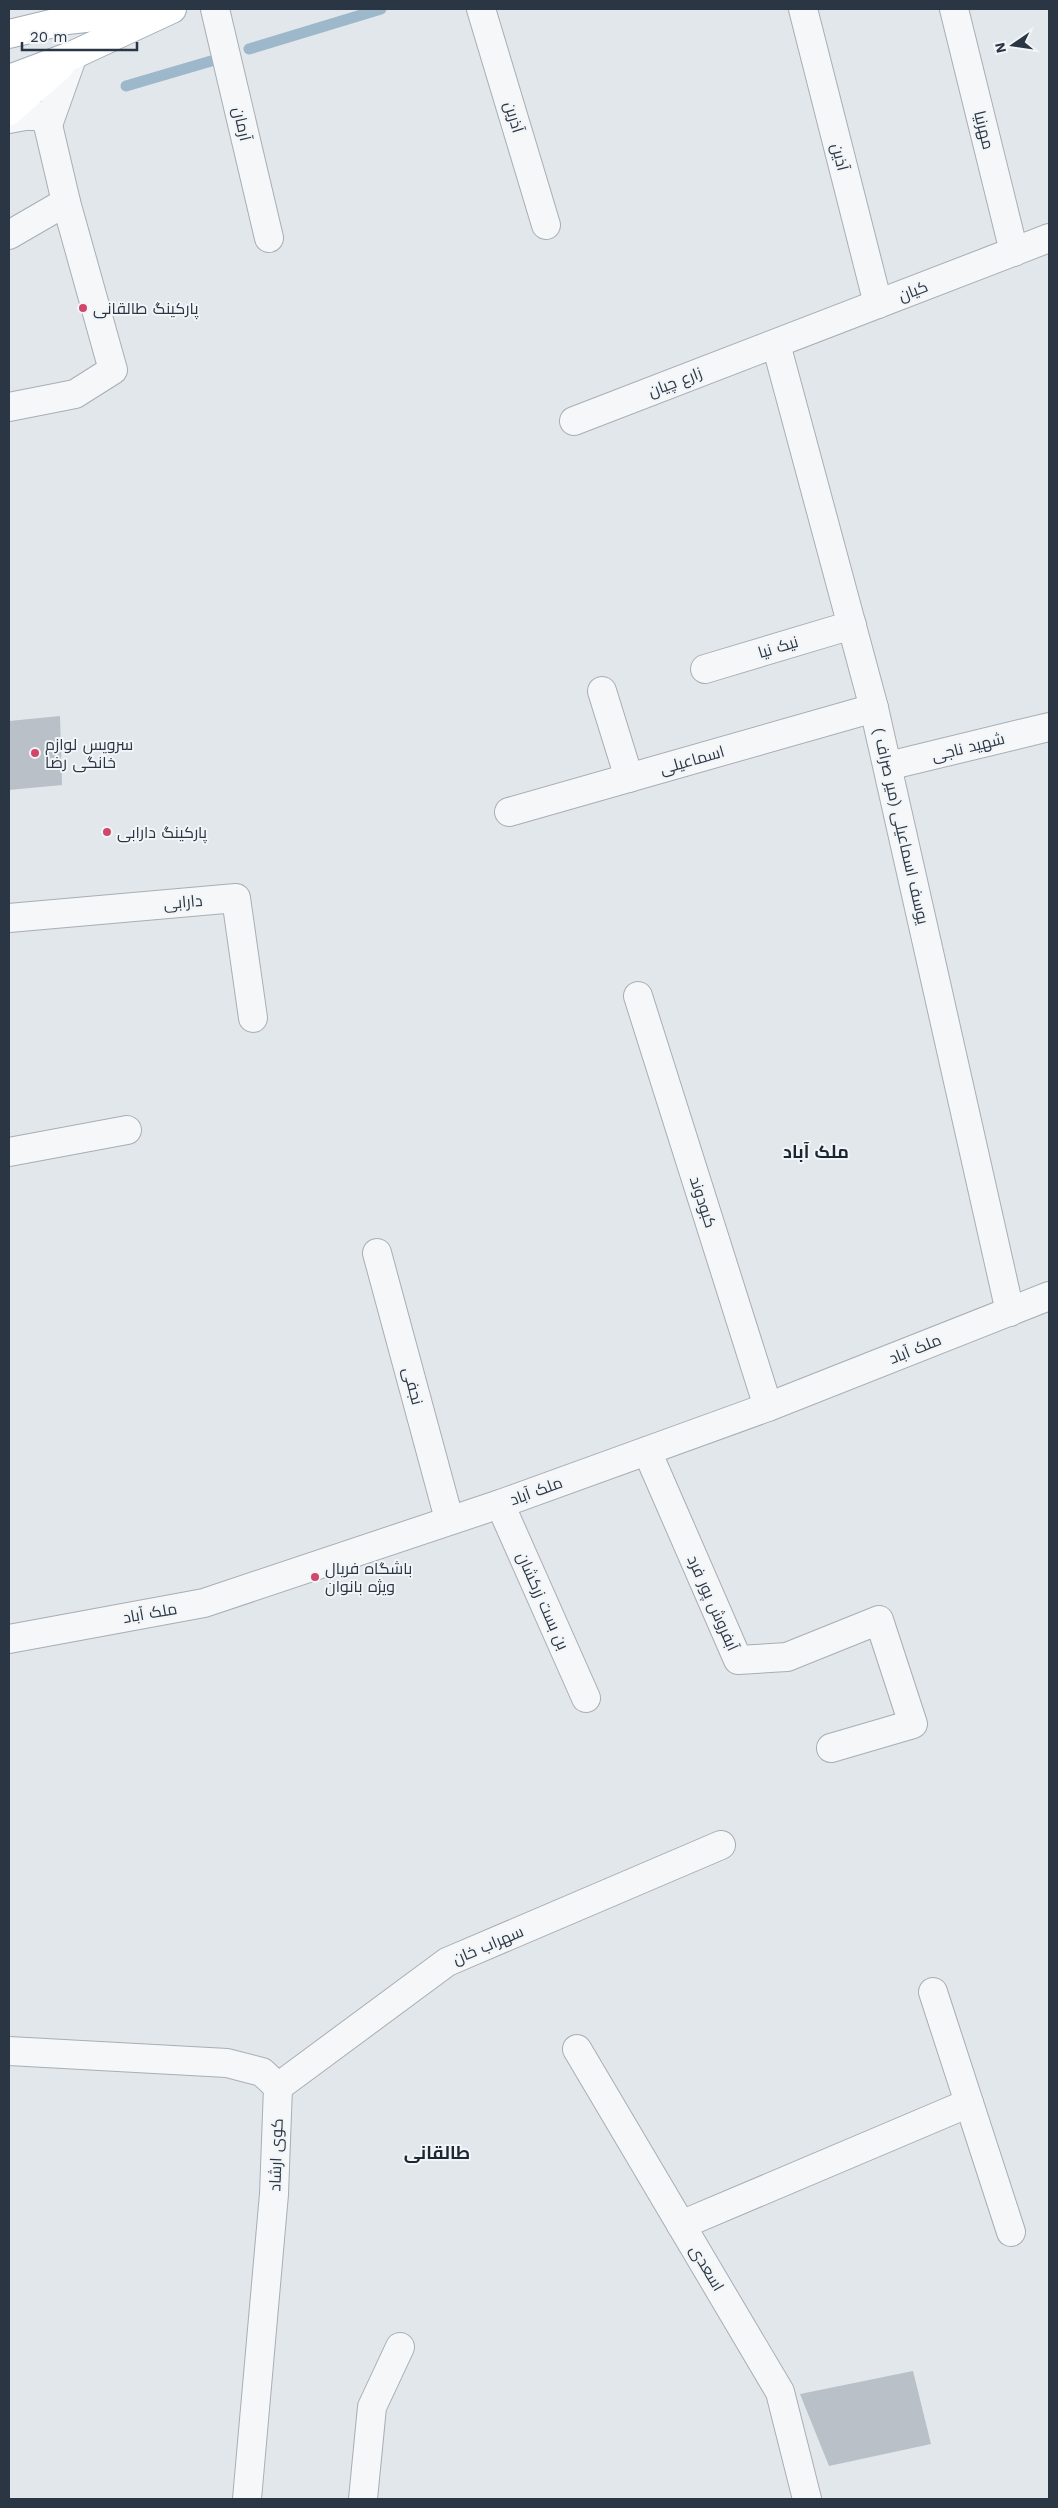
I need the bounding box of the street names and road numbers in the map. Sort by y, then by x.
street label: آذرین [499,99,528,136]
street label: آرمان [228,105,255,144]
street label: مهرنیا [969,109,998,152]
street label: آذین [826,141,853,174]
street label: کیان [896,277,931,306]
street label: زارع چیان [645,363,705,403]
street label: نیک نیا [756,632,800,662]
street label: یوسف اسماعیلی (میر صراف ) [868,726,933,927]
street label: شهید ناجی [930,729,1007,766]
street label: اسماعیلی [658,742,727,779]
street label: دارابی [163,891,203,914]
street label: کبودوند [686,1174,720,1230]
street label: ملک آباد [886,1330,944,1368]
street label: نجفی [398,1365,427,1407]
street label: ملک آباد [507,1473,565,1509]
street label: بن بست زرکشان [512,1549,573,1653]
street label: آبفروش پور فرد [682,1552,743,1655]
street label: ملک آباد [121,1599,179,1627]
street label: سهراب خان [450,1922,527,1969]
street label: کوی ارشاد [265,2118,288,2192]
street label: اسعدی [685,2241,728,2295]

